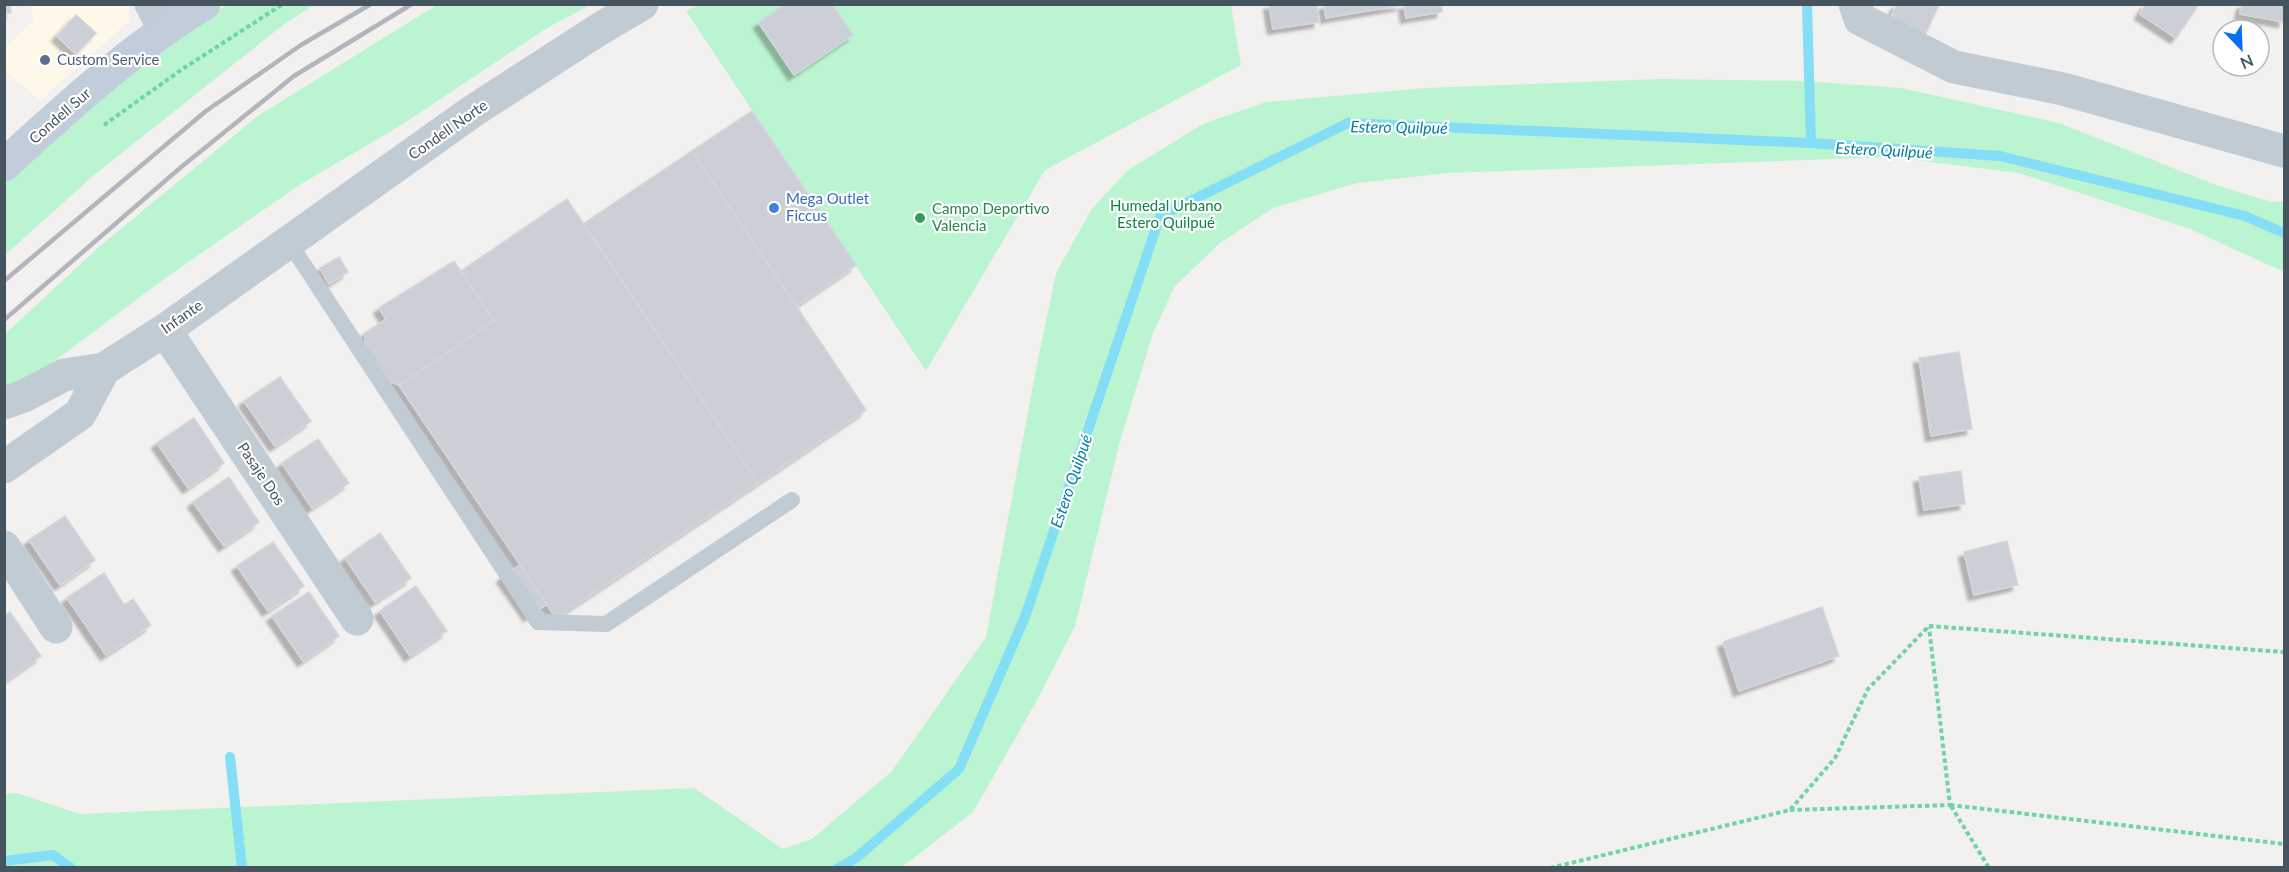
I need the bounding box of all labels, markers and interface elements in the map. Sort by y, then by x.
north arrow [2211,18,2271,78]
place label: Custom Service [57,50,160,68]
text: N [2238,51,2256,73]
marker: Custom Service [38,53,52,67]
street label: Condell Sur [25,83,94,147]
street label: Condell Norte [404,95,491,163]
water label: Estero Quilpué [1350,116,1448,137]
water label: Estero Quilpué [1835,137,1934,162]
place label: Mega Outlet Ficcus [786,189,870,224]
park label: Humedal Urbano Estero Quilpué [1110,196,1222,231]
place label: Campo Deportivo Valencia [932,199,1049,234]
marker: Mega Outlet Ficcus [767,201,781,215]
marker: Campo Deportivo Valencia [913,211,927,225]
street label: Infante [157,295,206,337]
water label: Estero Quilpué [1046,431,1095,530]
street label: Pasaje Dos [234,439,289,508]

